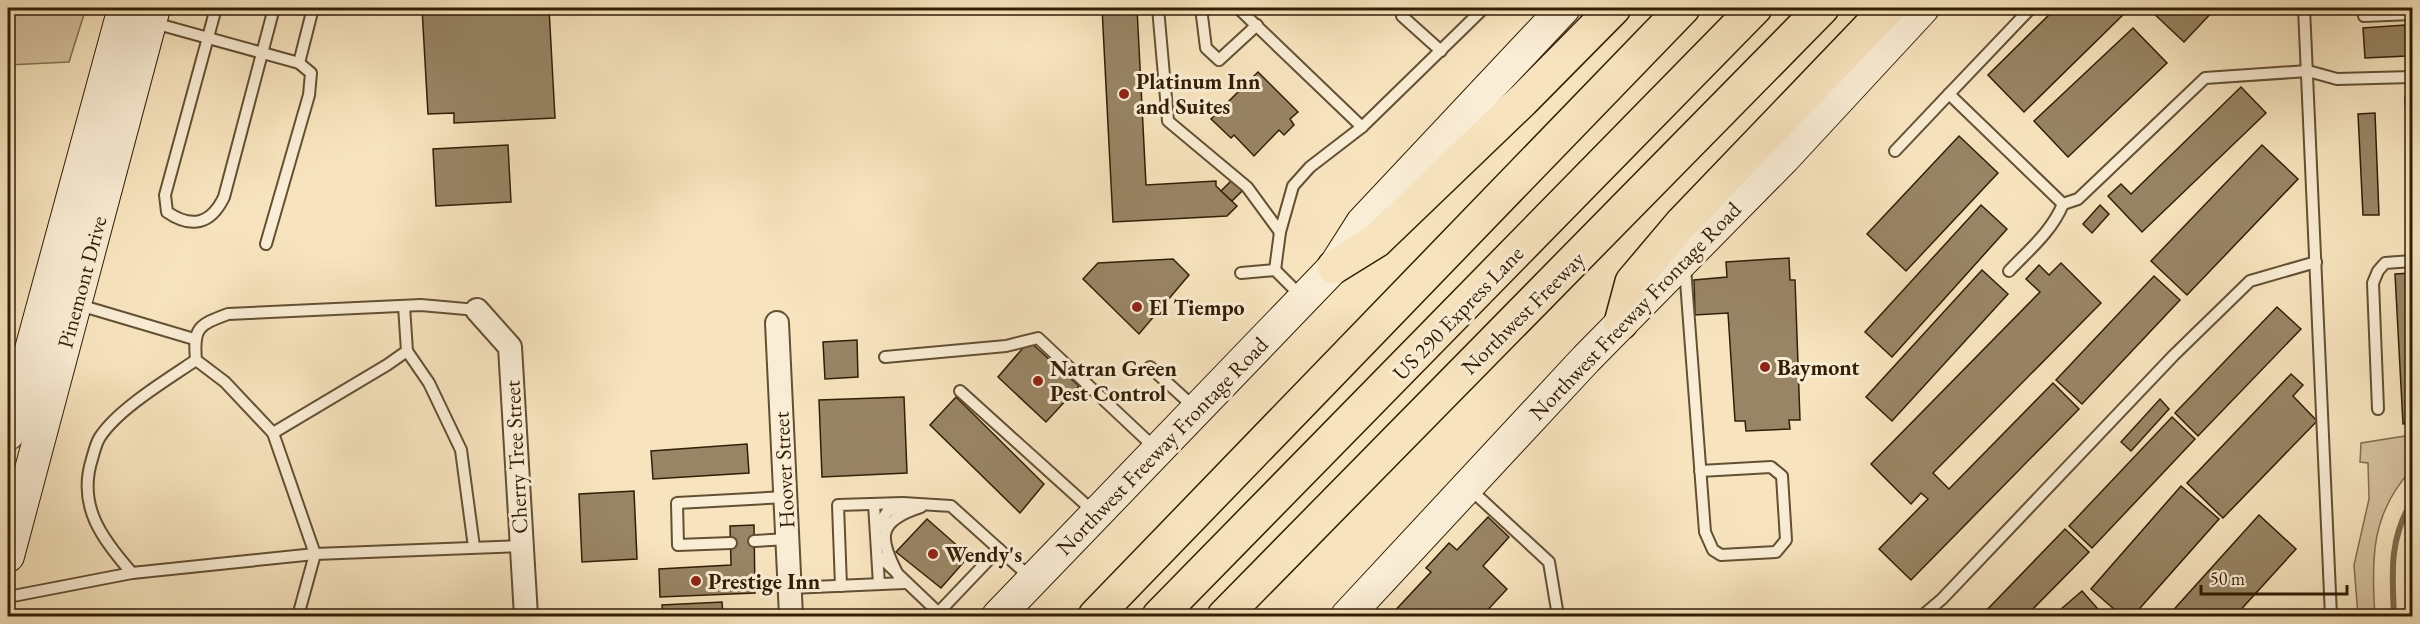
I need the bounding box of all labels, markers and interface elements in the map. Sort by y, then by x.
place label: Platinum Inn and Suites [1136,67,1261,121]
marker: Platinum Inn and Suites [1117,87,1131,101]
street label: Northwest Freeway Frontage Road [1524,196,1746,426]
street label: Pinemont Drive [50,212,114,351]
street label: US 290 Express Lane [1386,239,1530,387]
street label: Northwest Freeway [1456,246,1590,380]
place label: El Tiempo [1149,293,1245,322]
marker: El Tiempo [1130,300,1144,314]
street label: Northwest Freeway Frontage Road [1050,330,1275,562]
place label: Baymont [1777,353,1860,382]
place label: Natran Green Pest Control [1050,354,1177,408]
marker: Baymont [1758,360,1772,374]
marker: Natran Green Pest Control [1031,374,1045,388]
street label: Cherry Tree Street [497,379,535,535]
street label: Hoover Street [766,411,802,529]
place label: Wendy's [945,540,1022,569]
marker: Wendy's [926,547,940,561]
scale bar [2201,558,2346,596]
place label: Prestige Inn [708,567,821,596]
text: 50 m [2210,567,2245,590]
marker: Prestige Inn [689,574,703,588]

